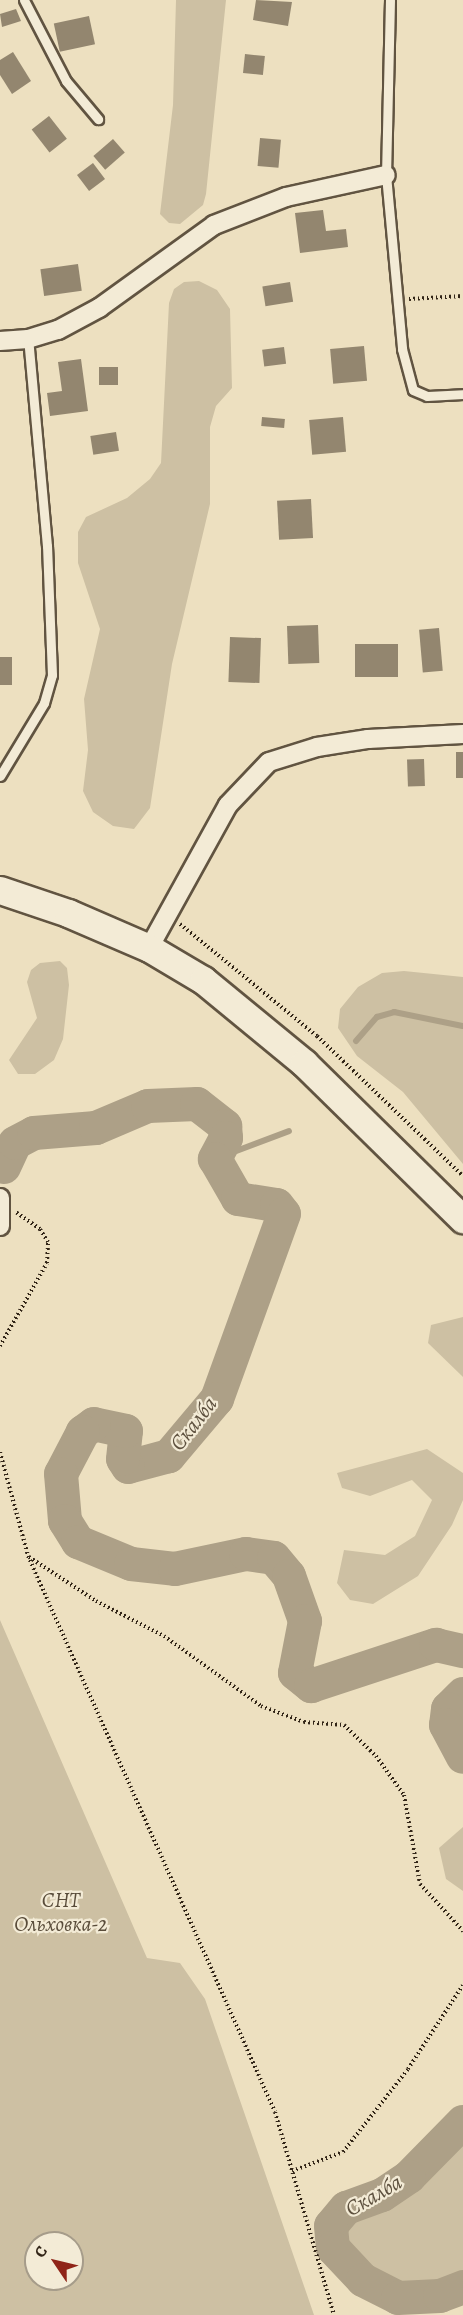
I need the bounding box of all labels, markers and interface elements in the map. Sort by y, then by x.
water label: Скалба [165,1392,223,1456]
park label: СНТ Ольховка-2 [14,1887,108,1937]
water label: Скалба [341,2169,407,2223]
north arrow [24,2231,84,2291]
text: С [29,2241,53,2262]

